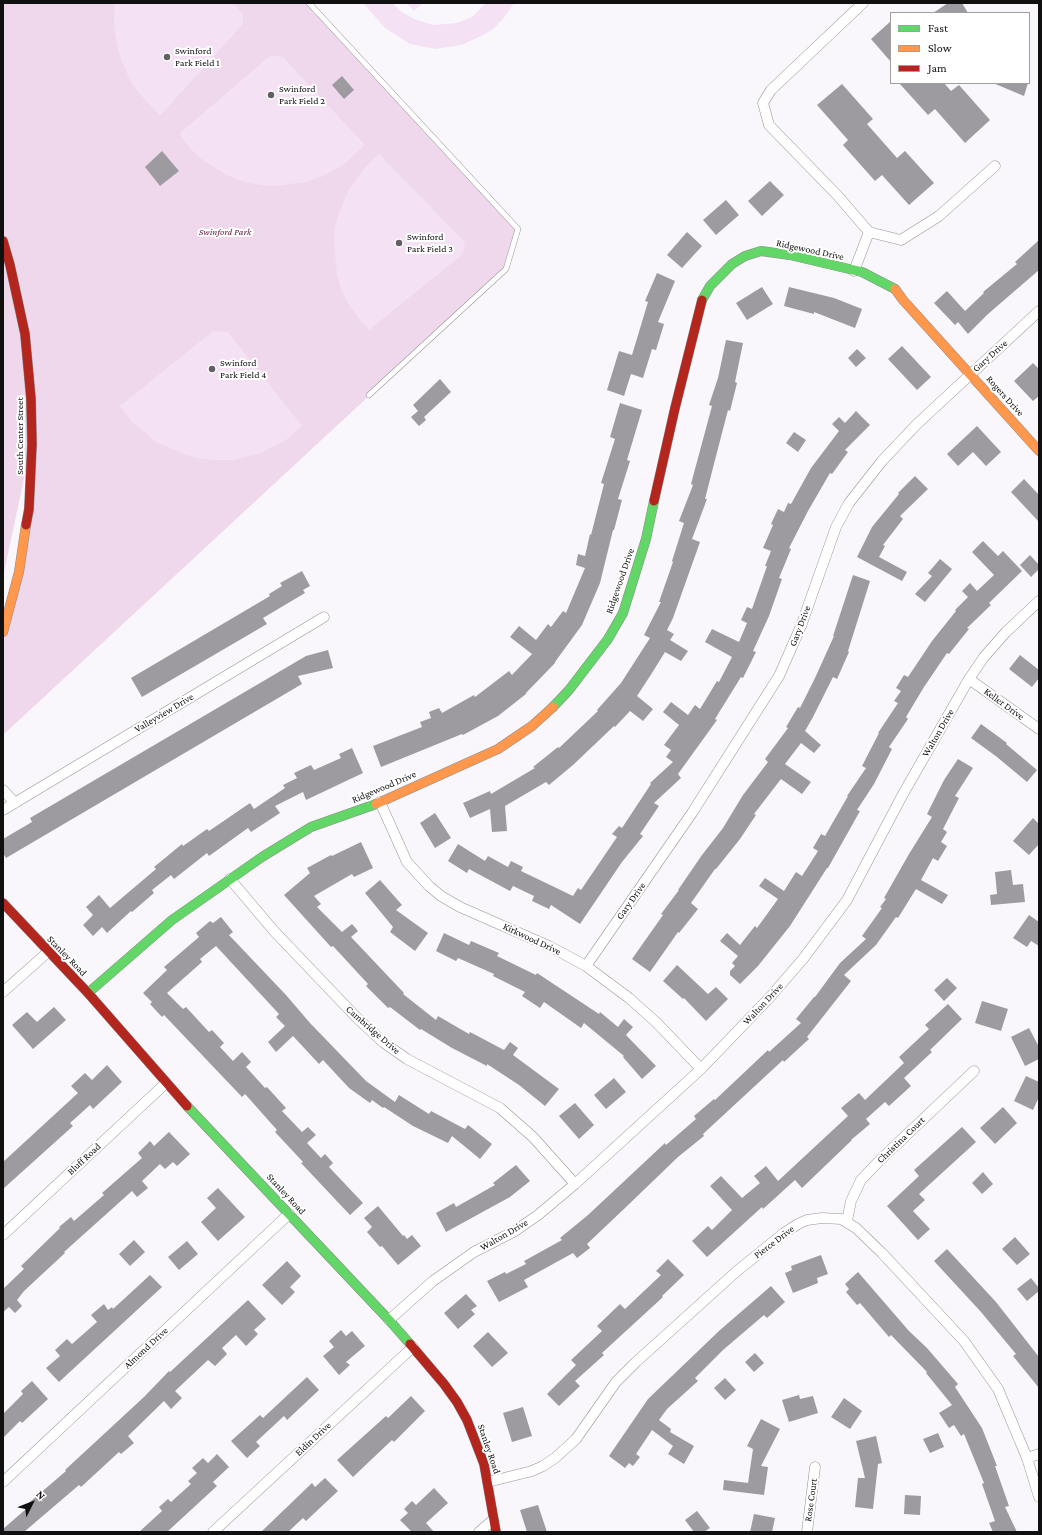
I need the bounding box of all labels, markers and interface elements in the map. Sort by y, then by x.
legend [890,12,1030,84]
text: Fast [928,21,948,35]
text: Slow [928,41,952,55]
place label: Swinford Park Field 1 [175,45,220,68]
marker: Swinford Park Field 1 [162,52,172,62]
text: Jam [928,61,947,75]
place label: Swinford Park Field 2 [279,83,325,106]
marker: Swinford Park Field 2 [266,90,276,100]
park label: Swinford Park [199,226,251,238]
place label: Swinford Park Field 3 [407,231,453,254]
street label: Ridgewood Drive [775,237,845,263]
marker: Swinford Park Field 3 [394,238,404,248]
street label: Gary Drive [970,337,1010,375]
place label: Swinford Park Field 4 [220,357,266,380]
marker: Swinford Park Field 4 [207,364,217,374]
street label: Rogers Drive [984,373,1026,419]
street label: South Center Street [14,397,26,475]
street label: Ridgewood Drive [603,547,637,615]
street label: Gary Drive [787,604,813,648]
street label: Keller Drive [982,685,1026,723]
street label: Valleyview Drive [132,691,196,735]
street label: Walton Drive [920,707,956,759]
street label: Ridgewood Drive [350,768,418,806]
street label: Gary Drive [614,880,648,922]
street label: Kirkwood Drive [501,920,563,958]
street label: Stanley Road [45,933,89,979]
street label: Walton Drive [740,980,786,1028]
street label: Cambridge Drive [343,1003,403,1057]
street label: Christina Court [874,1114,928,1166]
street label: Bluff Road [65,1140,103,1178]
street label: Stanley Road [264,1171,308,1217]
street label: Walton Drive [478,1217,530,1253]
street label: Pierce Drive [751,1223,797,1261]
street label: Almond Drive [122,1325,170,1371]
street label: Eldin Drive [292,1419,334,1459]
street label: Stanley Road [475,1423,503,1475]
street label: Rose Court [802,1478,820,1522]
north arrow [12,1483,52,1523]
text: N [34,1488,48,1502]

